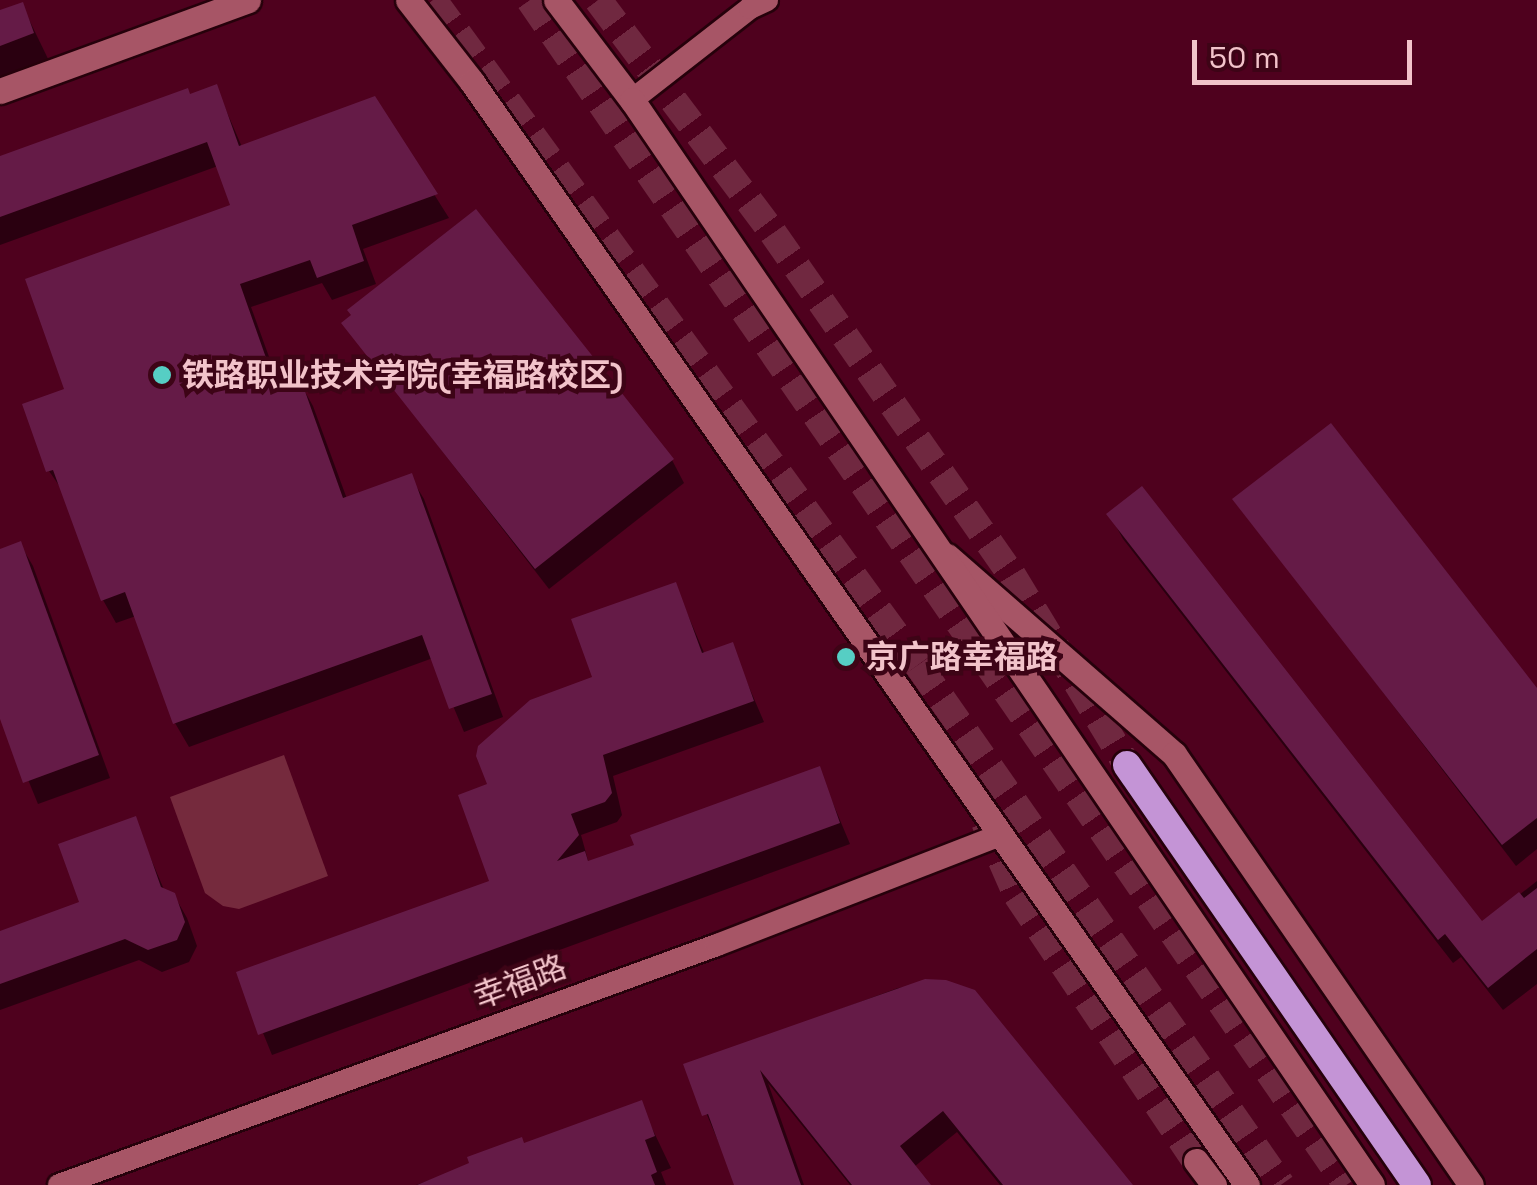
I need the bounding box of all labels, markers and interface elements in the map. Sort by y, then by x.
scale bar [1197,20,1417,82]
text: 50 m [1209,38,1280,77]
place label: 铁路职业技术学院(幸福路校区) [182,356,623,394]
marker: 铁路职业技术学院(幸福路校区) [151,364,173,386]
place label: 京广路幸福路 [866,638,1058,676]
marker: 京广路幸福路 [835,646,857,668]
street label: 幸福路 [468,948,572,1016]

